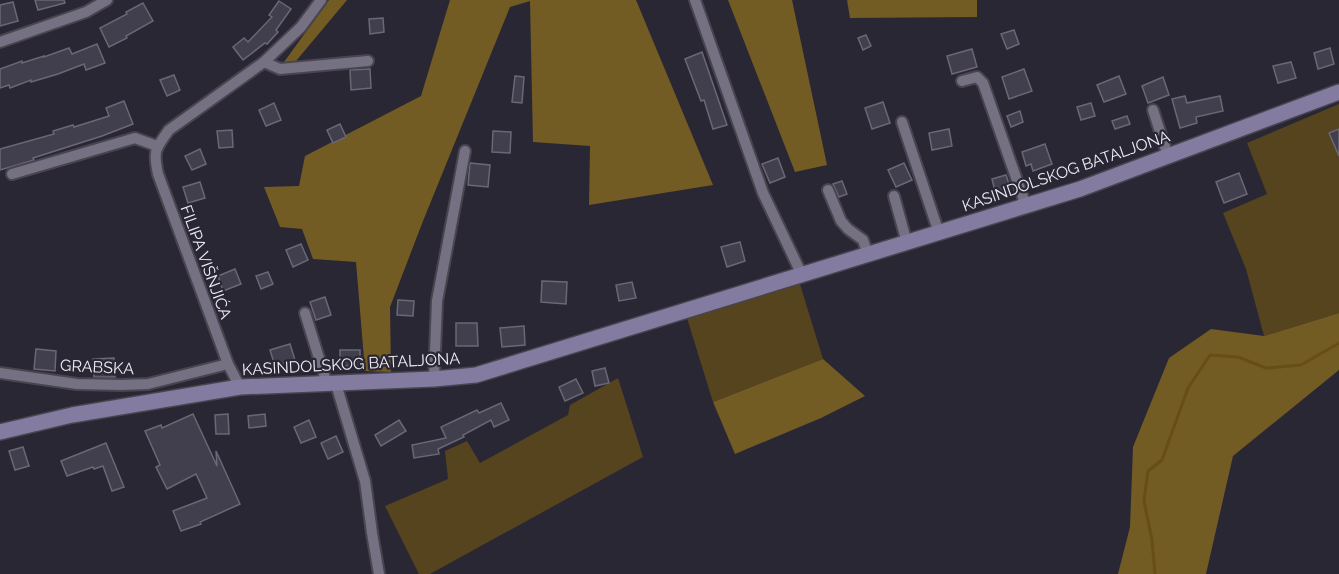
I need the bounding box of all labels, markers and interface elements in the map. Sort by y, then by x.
street label: KASINDOLSKOG BATALJONA [960,126,1173,216]
street label: FILIPA VIŠNJIĆA [177,202,236,322]
street label: KASINDOLSKOG BATALJONA [241,349,461,379]
street label: GRABSKA [59,356,135,378]

